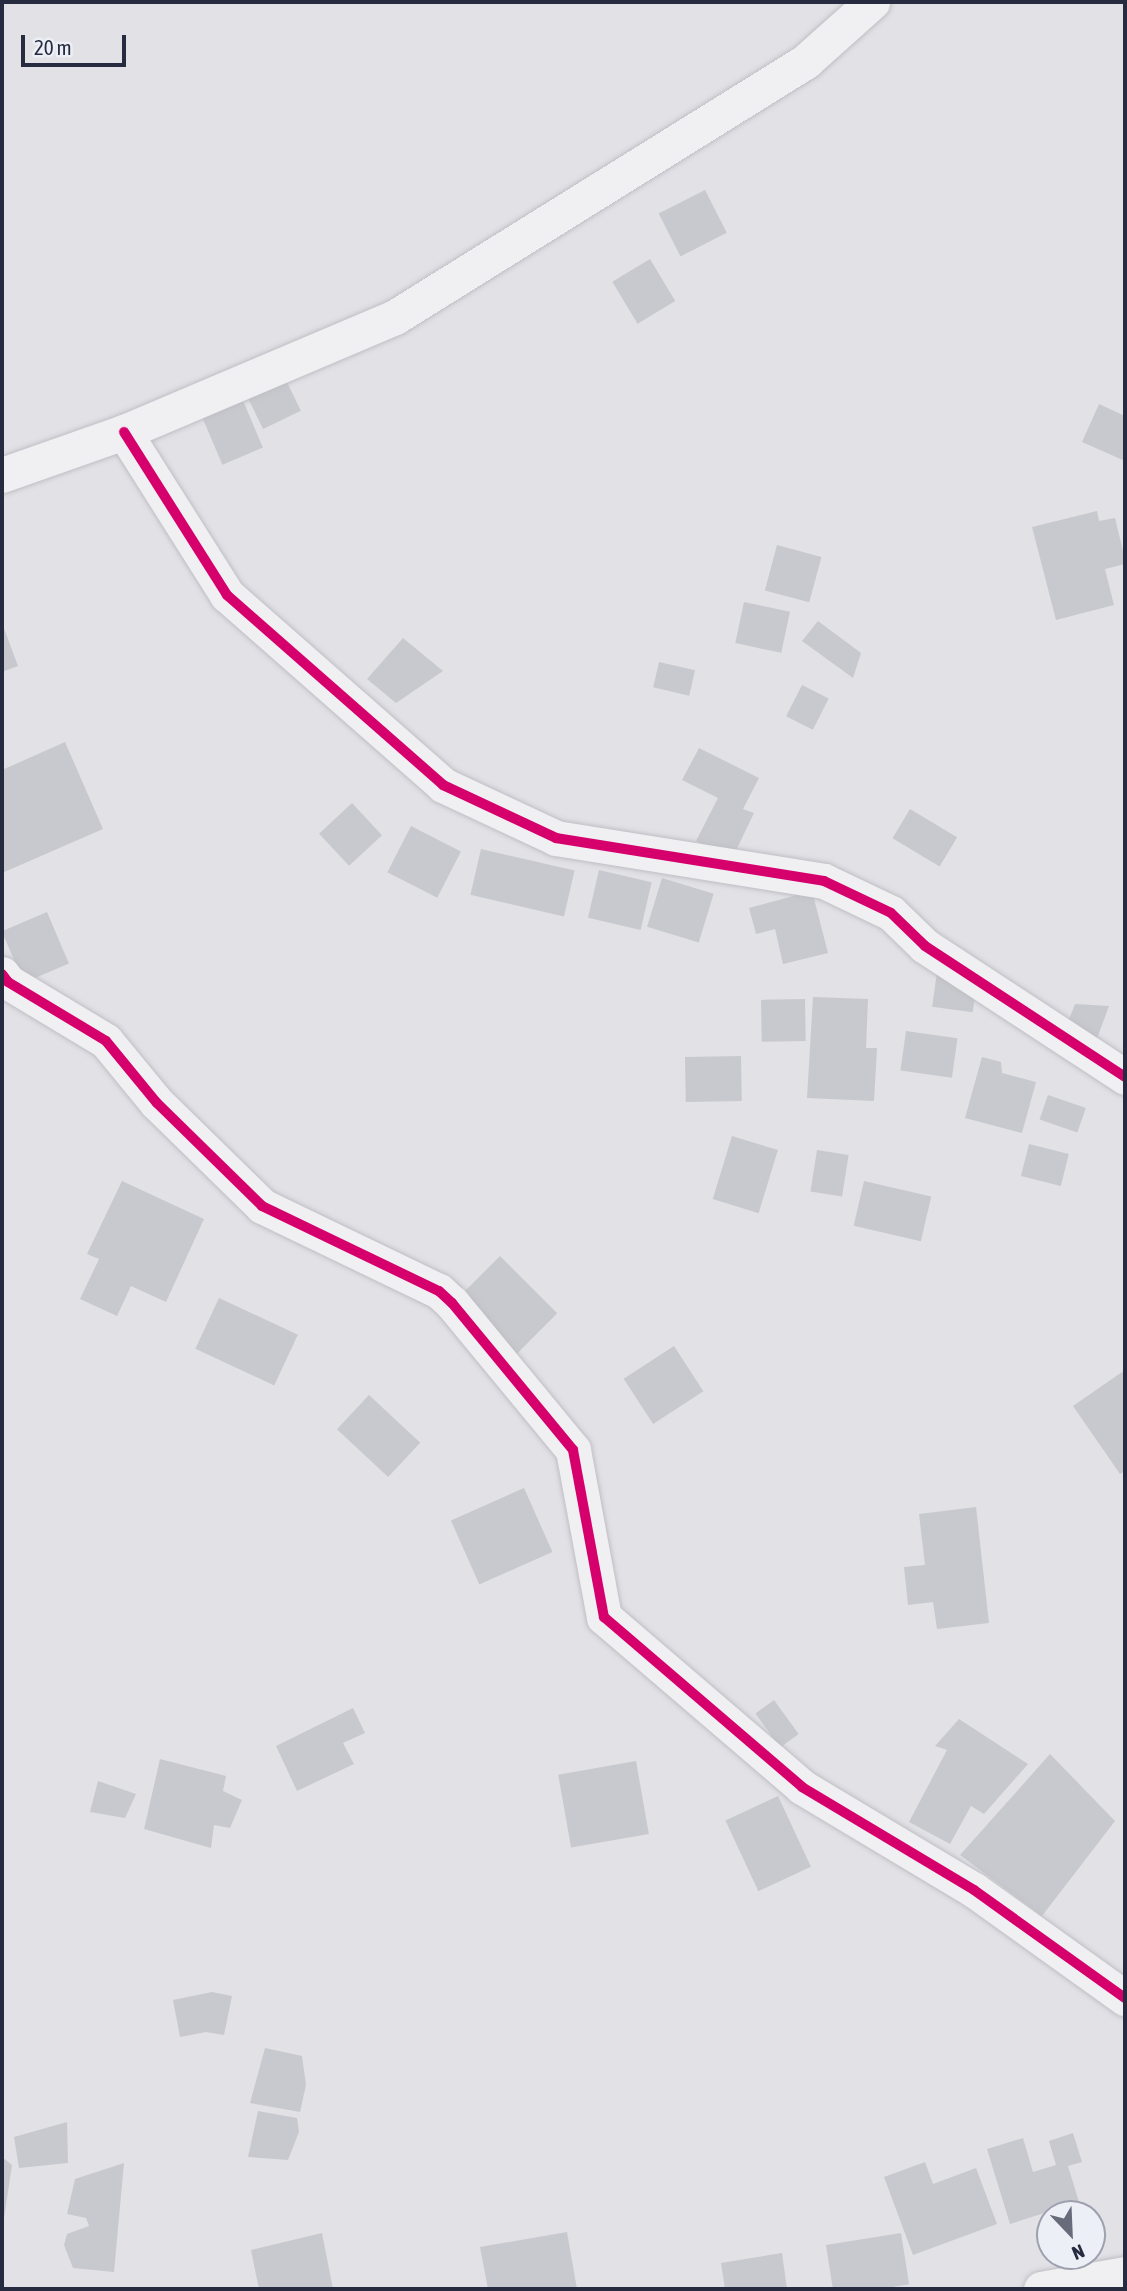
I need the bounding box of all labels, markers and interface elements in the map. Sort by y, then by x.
scale bar [24,21,130,65]
text: 20 m [34,35,72,59]
north arrow [1036,2200,1106,2270]
text: N [1069,2240,1088,2265]

